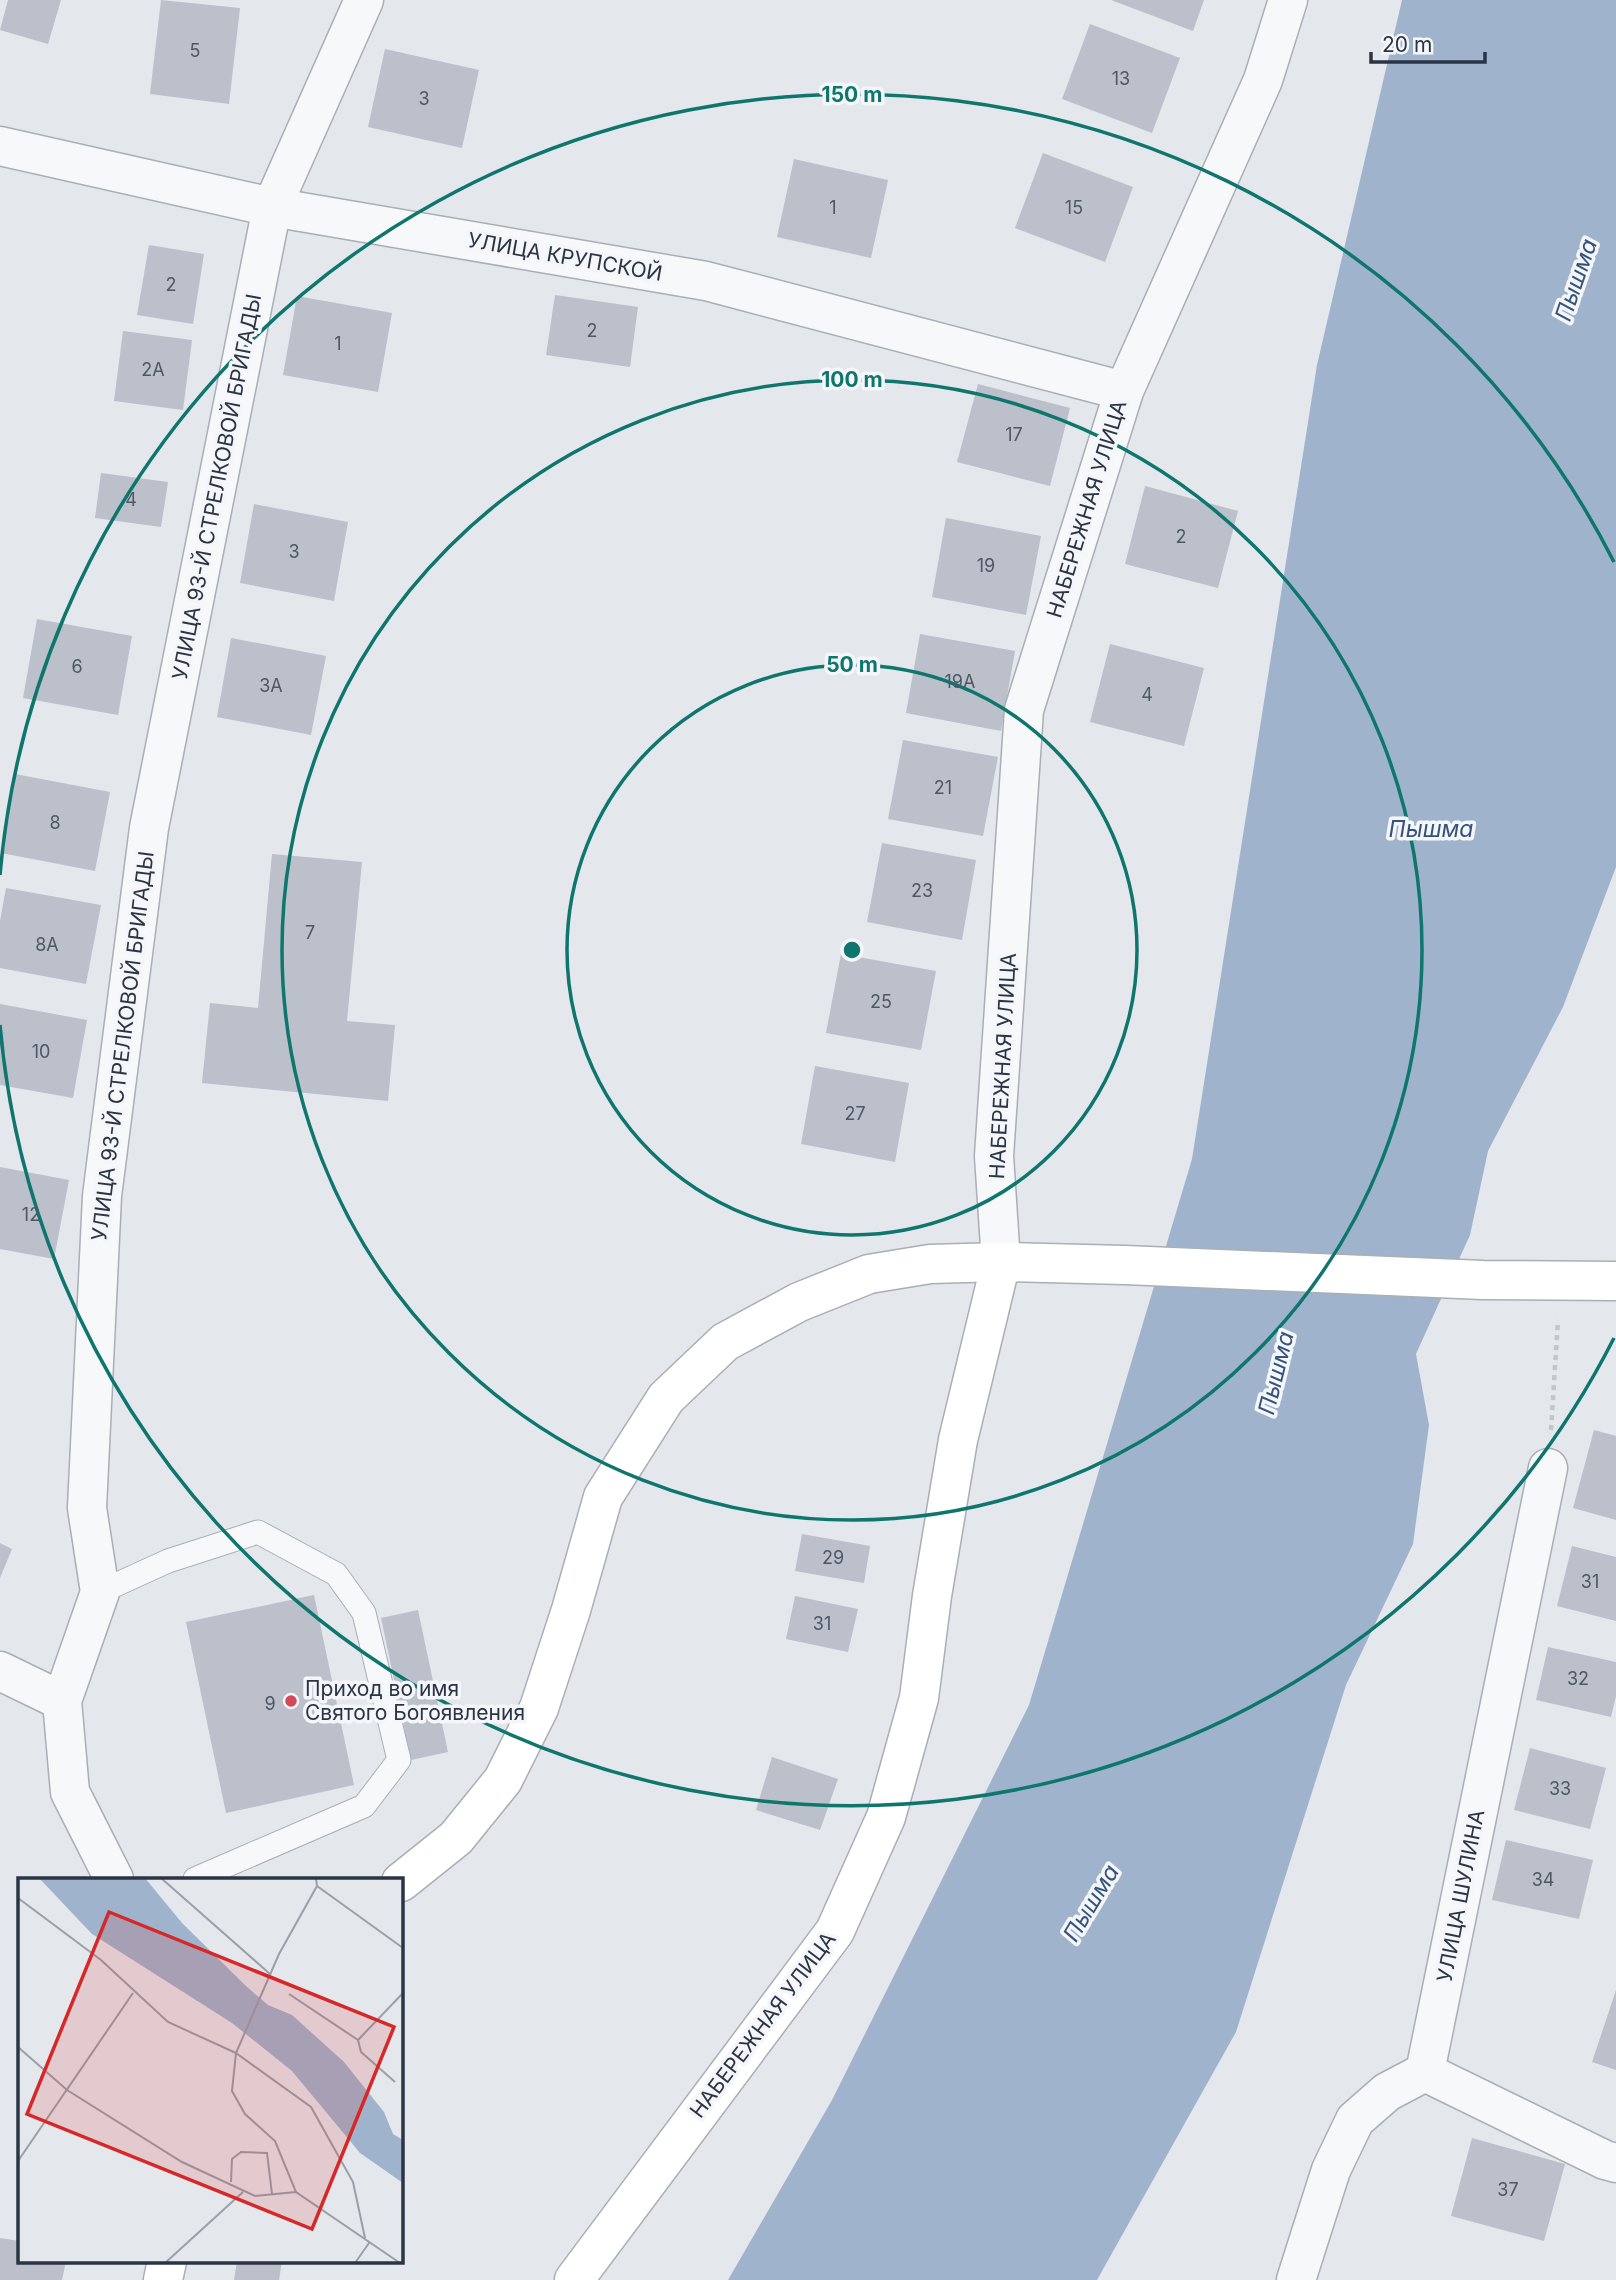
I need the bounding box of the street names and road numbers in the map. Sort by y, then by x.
street label: УЛИЦА КРУПСКОЙ [466,226,665,286]
street label: УЛИЦА 93-Й СТРЕЛКОВОЙ БРИГАДЫ [166,292,266,682]
street label: НАБЕРЕЖНАЯ УЛИЦА [1041,397,1132,621]
street label: УЛИЦА 93-Й СТРЕЛКОВОЙ БРИГАДЫ [85,849,159,1242]
street label: НАБЕРЕЖНАЯ УЛИЦА [984,952,1021,1180]
street label: УЛИЦА ШУЛИНА [1432,1808,1489,1984]
street label: НАБЕРЕЖНАЯ УЛИЦА [685,1927,841,2123]

